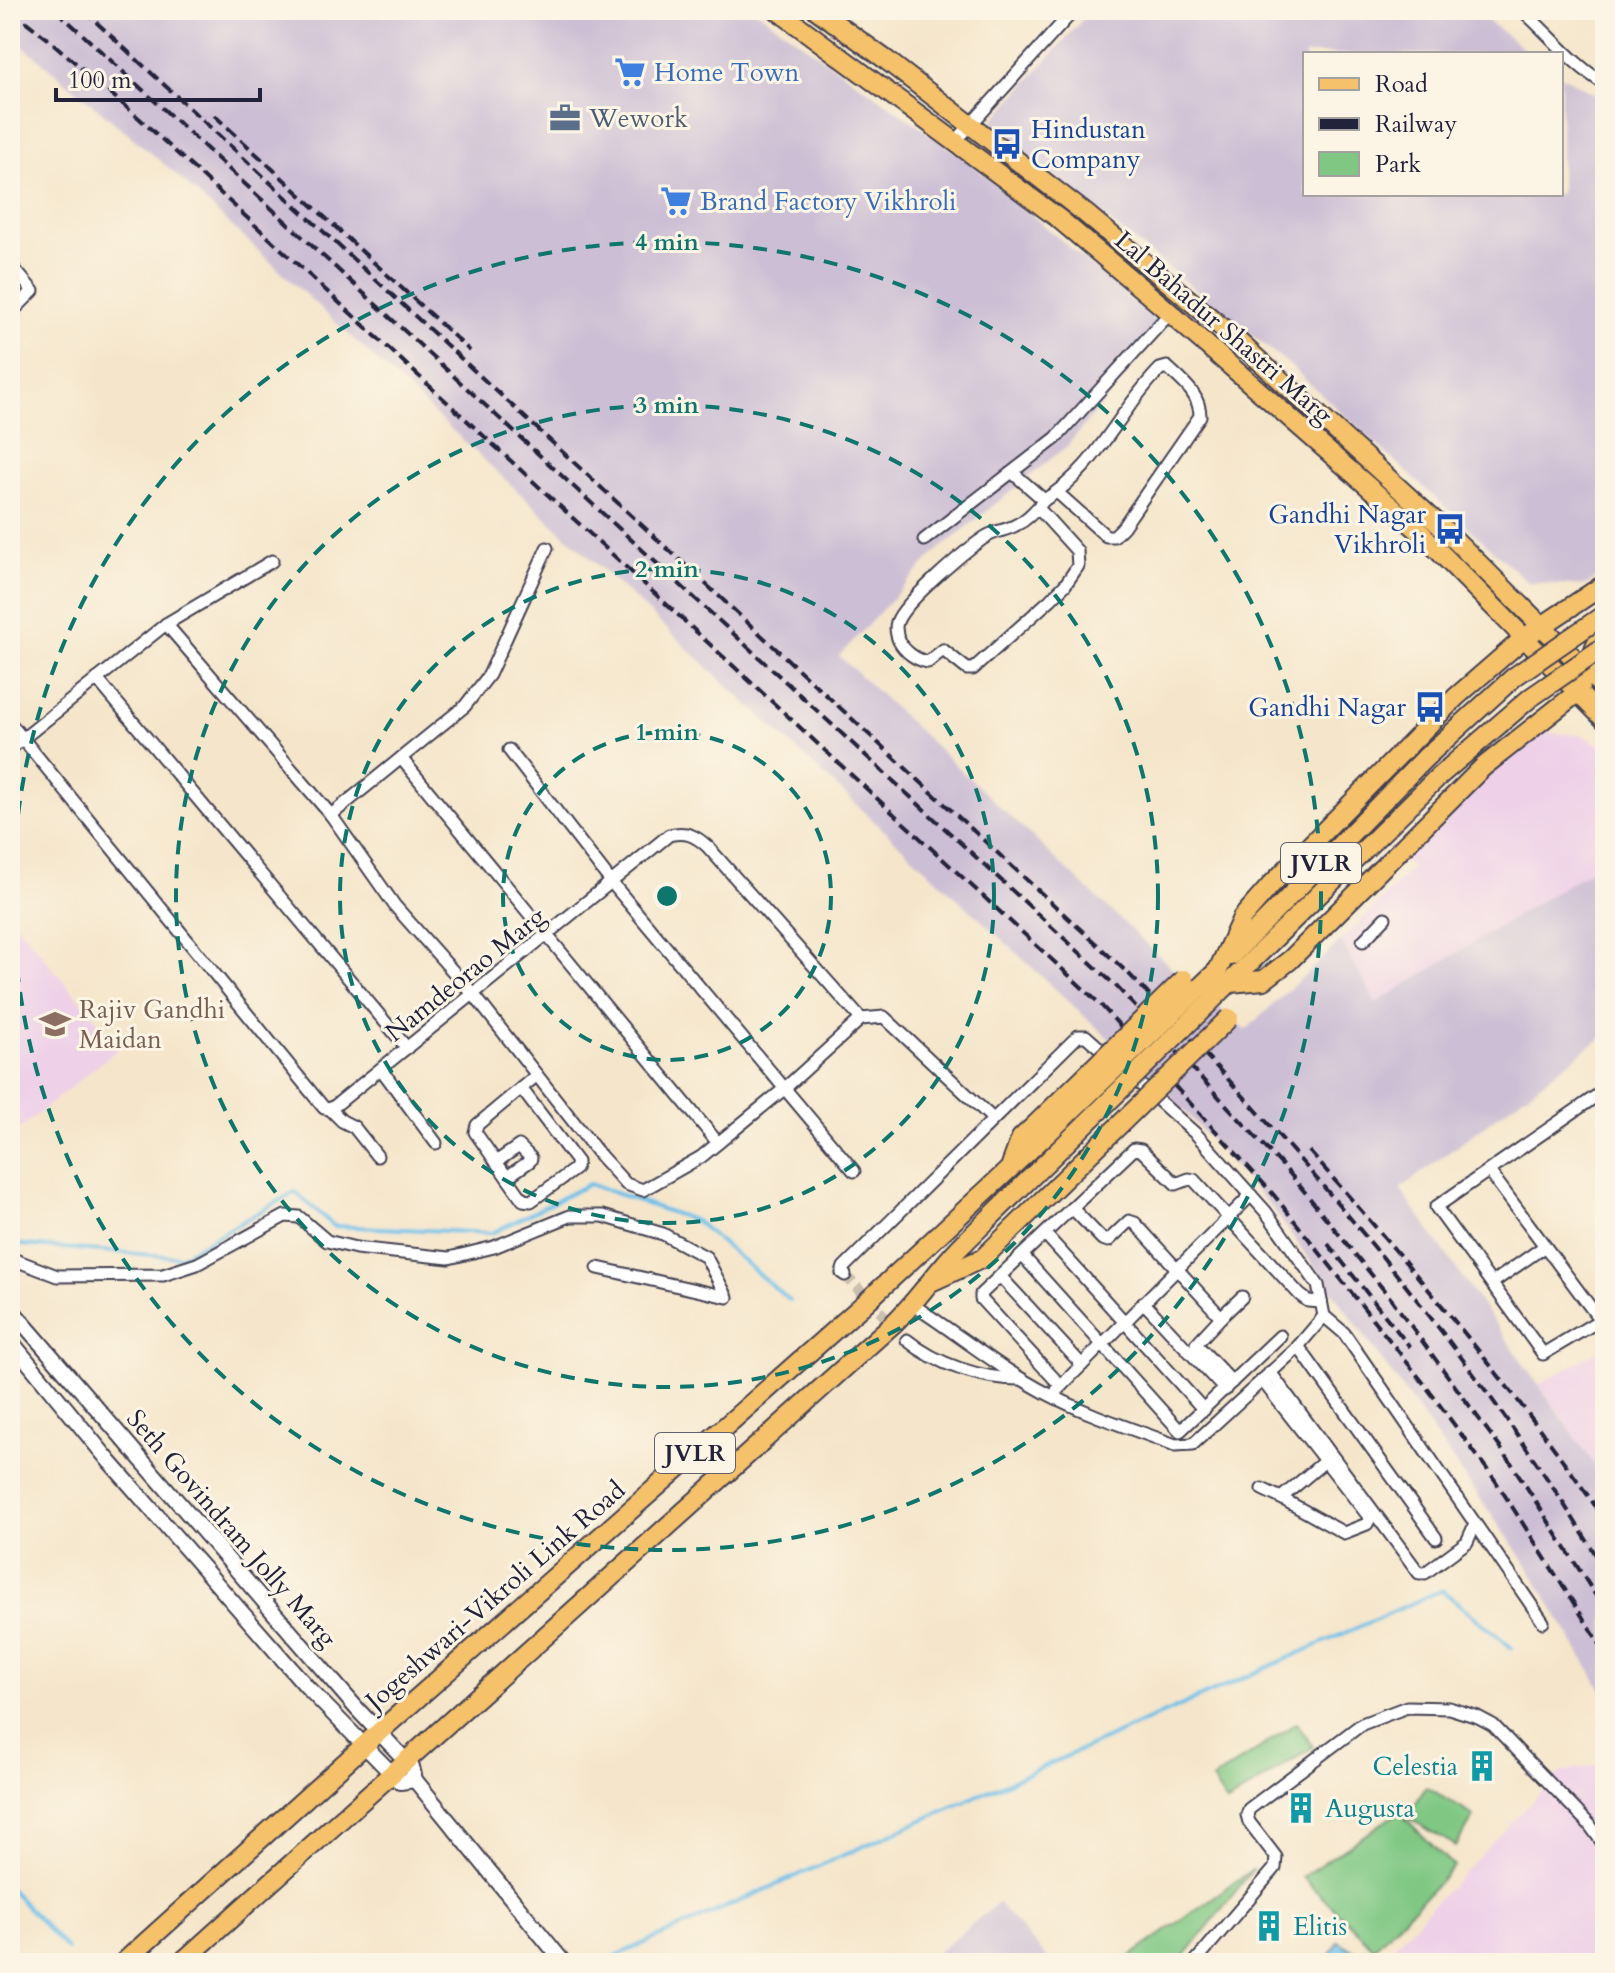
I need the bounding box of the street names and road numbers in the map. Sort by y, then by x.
street label: Lal Bahadur Shastri Marg [1107,223,1341,432]
road number: JVLR [1281,843,1361,883]
street label: Namdeorao Marg [378,899,553,1050]
street label: Seth Govindram Jolly Marg [119,1402,345,1655]
road number: JVLR [655,1433,735,1473]
street label: Jogeshwari-Vikroli Link Road [355,1473,633,1721]

